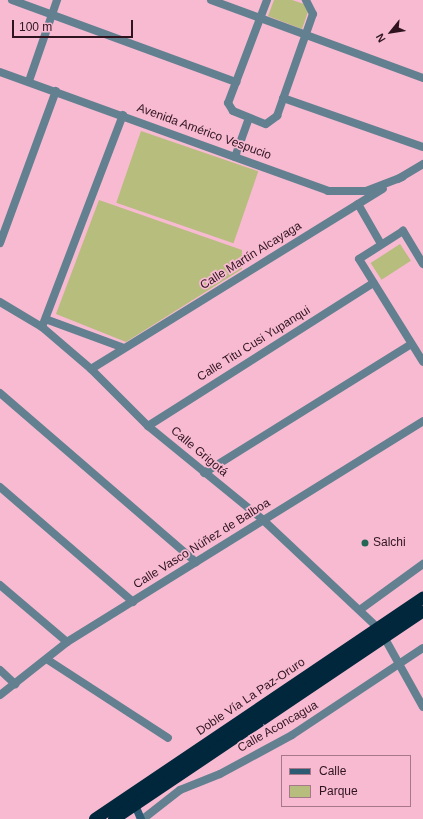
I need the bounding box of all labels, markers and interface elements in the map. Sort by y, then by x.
scale bar [14,12,135,38]
north arrow [371,12,411,52]
text: 100 m [19,20,52,34]
text: N [373,32,388,44]
street label: Avenida Américo Vespucio [135,101,273,163]
street label: Calle Martín Alcayaga [197,219,305,293]
street label: Calle Titu Cusi Yupanqui [195,303,313,385]
street label: Calle Grigotá [168,424,230,480]
street label: Calle Vasco Núñez de Balboa [131,496,273,592]
place label: Salchi [373,536,406,550]
marker: Salchi [360,538,370,548]
street label: Doble Vía La Paz-Oruro [194,655,308,739]
street label: Calle Aconcagua [235,698,321,756]
legend [281,755,411,807]
text: Calle [319,764,346,778]
text: Parque [319,784,358,798]

